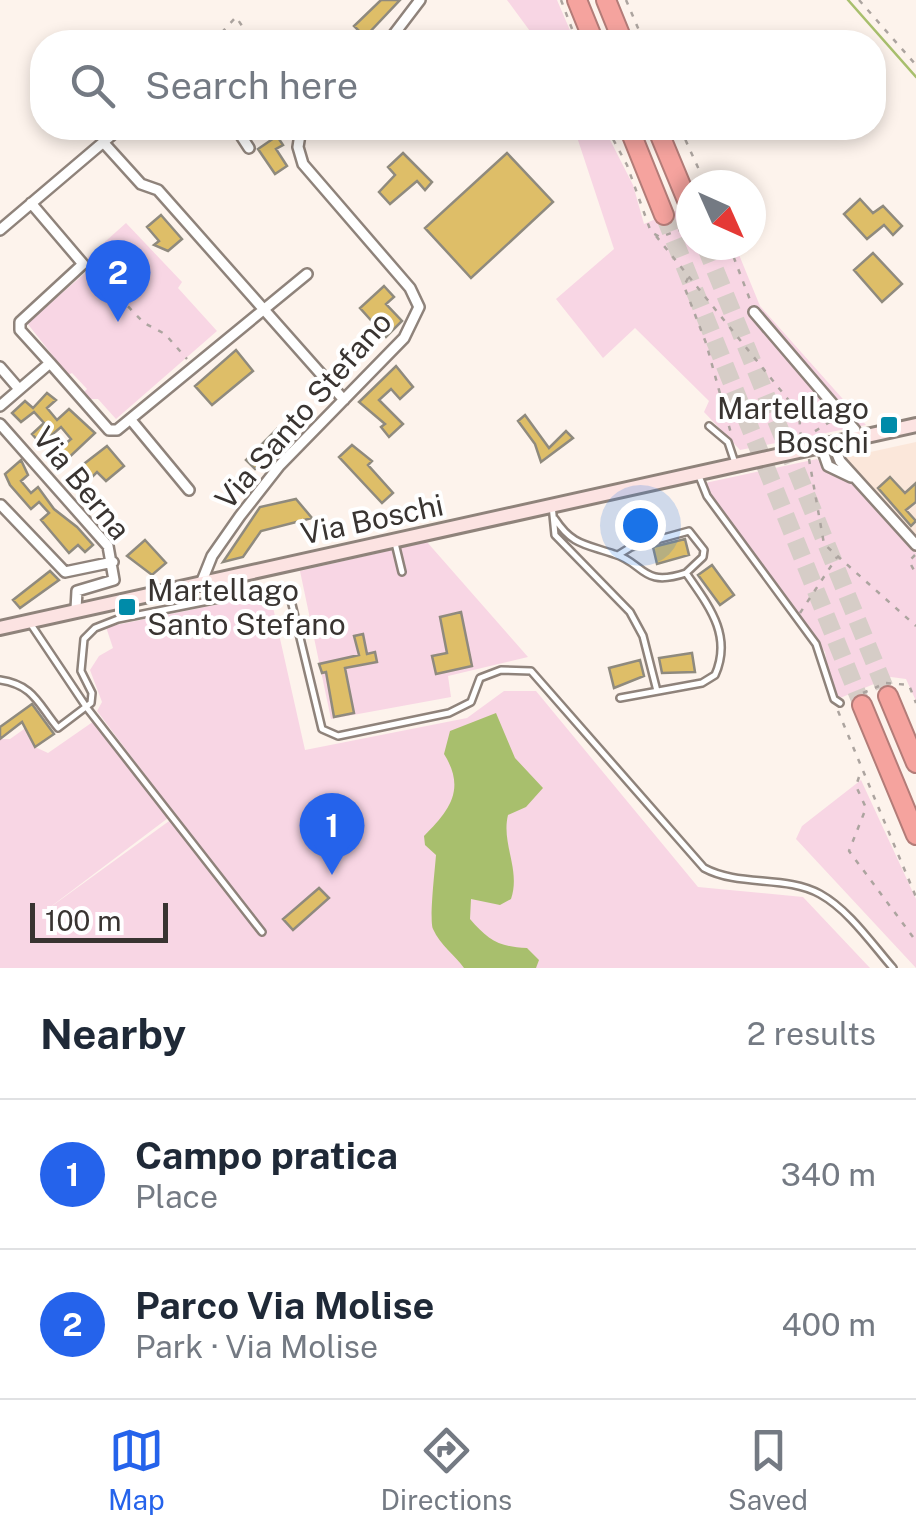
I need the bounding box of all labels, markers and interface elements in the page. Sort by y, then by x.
search box [30,30,886,140]
icon: search [65,58,120,113]
text: Search here [145,63,358,108]
north arrow [676,170,766,260]
pin: 2 [86,240,150,322]
street label: Via Santo Stefano [207,304,399,516]
place label: Martellago Boschi [717,390,869,460]
marker: Martellago Boschi [878,414,900,436]
street label: Via Berna [26,419,138,547]
street label: Via Boschi [298,486,446,552]
your location [615,500,666,551]
place label: Martellago Santo Stefano [147,572,346,642]
marker: Martellago Santo Stefano [116,596,138,618]
pin: 1 [300,792,364,875]
scale bar [30,898,168,943]
text: 100 m [45,904,122,937]
text: Nearby [40,1009,186,1058]
text: 2 results [747,1015,876,1052]
text: Campo pratica [135,1133,398,1178]
text: 1 [66,1156,79,1193]
text: 340 m [781,1156,876,1193]
text: Place [135,1178,218,1215]
text: Parco Via Molise [135,1283,434,1328]
text: 2 [62,1306,83,1343]
text: 400 m [781,1306,876,1343]
text: Park · Via Molise [135,1328,378,1365]
tab: Map [108,1423,165,1516]
tab: Directions [381,1423,512,1516]
tab: Saved [728,1423,808,1516]

